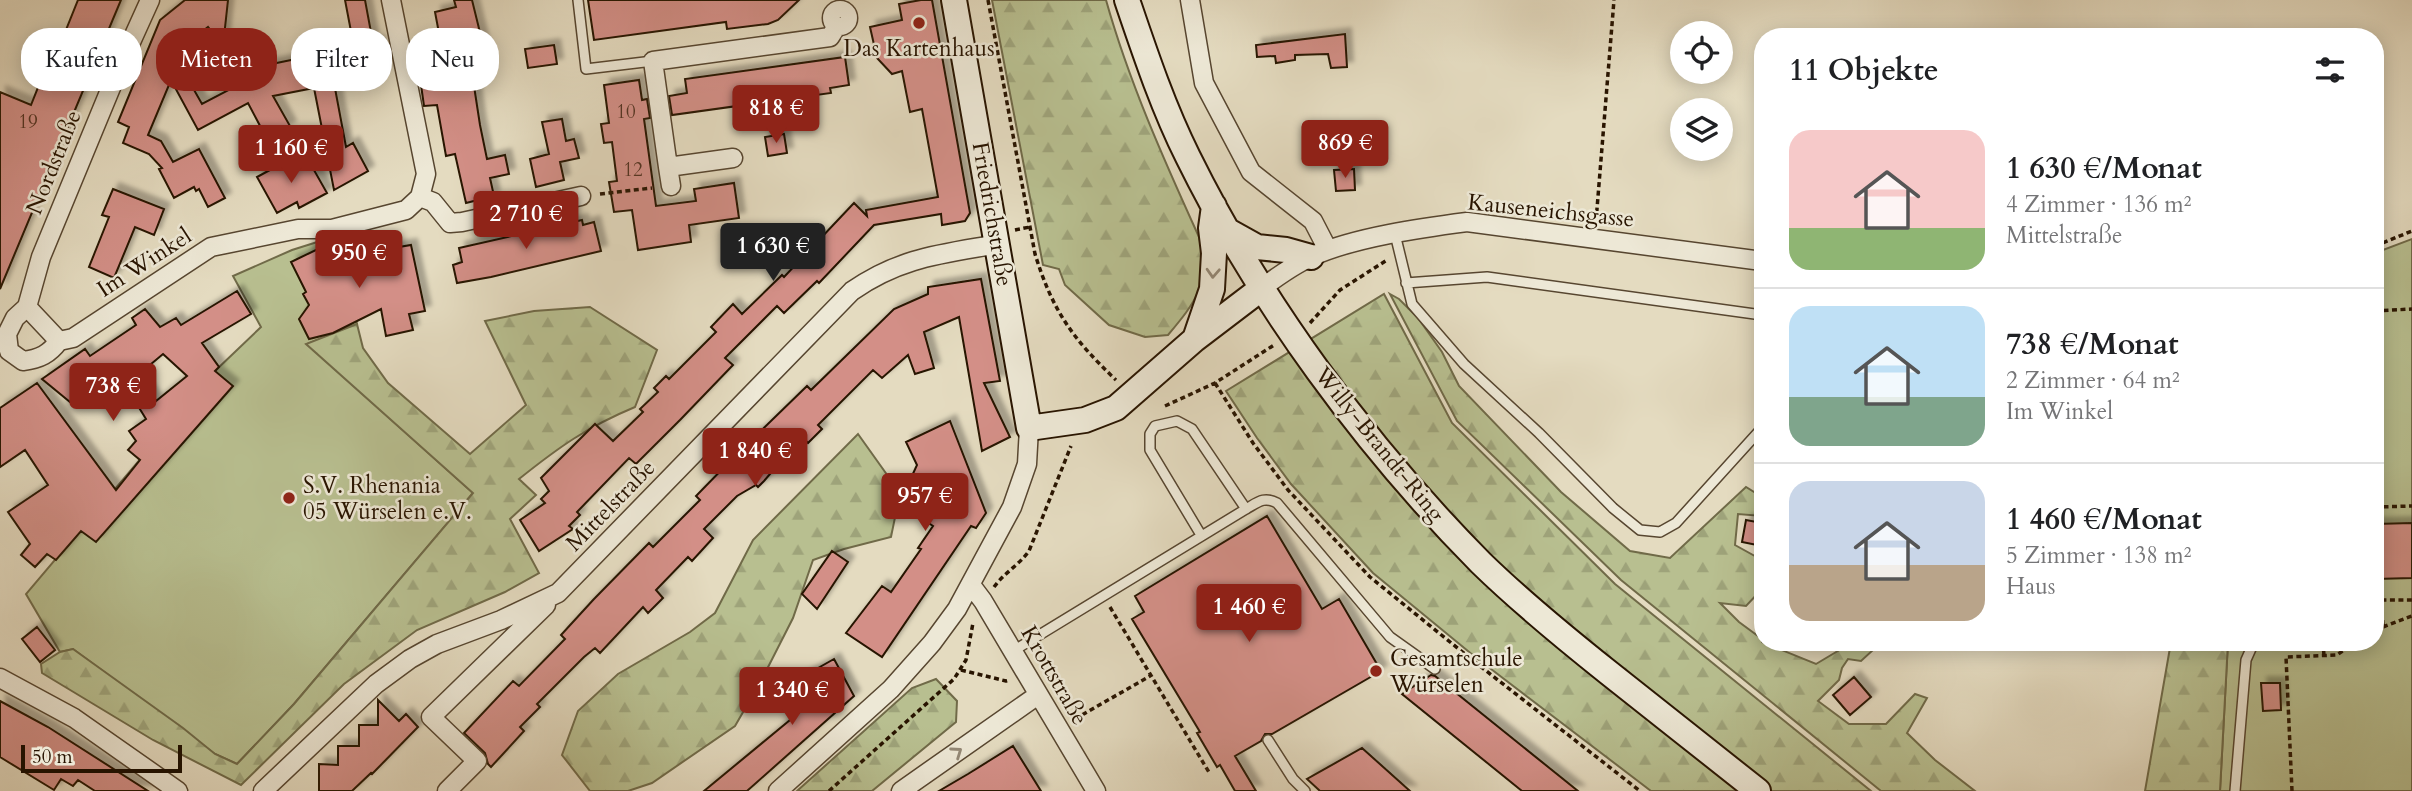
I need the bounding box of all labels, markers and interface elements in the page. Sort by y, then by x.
marker: Das Kartenhaus [911,15,927,31]
map controls [1670,21,1733,161]
button: locate [1670,21,1733,84]
chip: Kaufen [21,28,142,91]
chip: Mieten [156,28,277,91]
chip: Filter [291,28,392,91]
chip: Neu [406,28,499,91]
place label: Das Kartenhaus [843,33,995,64]
text: 11 Objekte [1789,50,1939,91]
icon: filters [2311,51,2349,89]
pin: 818 € [727,86,825,145]
text: 818 € [748,92,804,123]
button: layers [1670,98,1733,161]
house number: 10 [616,99,636,125]
street label: Nordstraße [18,105,88,219]
house number: 19 [18,109,38,135]
pin: 869 € [1296,120,1394,180]
pin: 1 160 € [226,125,356,185]
text: 869 € [1317,127,1373,158]
text: 1 160 € [254,132,328,163]
street label: Friedrichstraße [965,139,1020,289]
text: 1 630 €/Monat [2006,148,2202,189]
house number: 12 [623,157,643,183]
icon: home [1845,158,1929,242]
street label: Kauseneichsgasse [1466,186,1636,235]
text: 4 Zimmer · 136 m² [2006,189,2191,220]
pin: 2 710 € [461,191,591,251]
text: 2 710 € [489,198,563,229]
street label: Im Winkel [91,220,198,305]
text: Mittelstraße [2006,220,2122,251]
pin: 1 630 € [708,224,838,283]
pin: 950 € [310,230,408,290]
text: 1 630 € [736,230,810,261]
text: 950 € [331,237,387,268]
one-way arrow [1206,268,1221,279]
text: 738 €/Monat [2006,324,2178,365]
icon: home [1845,334,1929,418]
street label: Willy-Brandt-Ring [1307,360,1452,528]
pin: 738 € [64,364,162,423]
text: 2 Zimmer · 64 m² [2006,365,2180,396]
text: 738 € [85,370,141,401]
text: Im Winkel [2006,396,2113,427]
pin: 1 840 € [690,428,820,488]
text: 1 840 € [718,435,792,466]
street label: Mittelstraße [559,453,662,558]
place label: S.V. Rhenania 05 Würselen e.V. [303,470,472,527]
pin: 957 € [876,474,974,533]
text: 957 € [897,480,953,511]
marker: S.V. Rhenania 05 Würselen e.V. [281,490,297,506]
text: 1 460 €/Monat [2006,499,2202,540]
icon: home [1845,509,1929,593]
text: 5 Zimmer · 138 m² [2006,540,2191,571]
text: Haus [2006,571,2055,602]
pin: 1 460 € [1184,584,1314,644]
text: 1 460 € [1212,591,1286,622]
street label: Krottstraße [1014,620,1095,731]
place label: Gesamtschule Würselen [1389,643,1523,700]
marker: Gesamtschule Würselen [1368,663,1384,679]
pin: 1 340 € [727,668,857,727]
text: 1 340 € [755,674,829,705]
scale bar [21,742,182,774]
text: 50 m [32,744,73,770]
one-way arrow [949,748,962,760]

